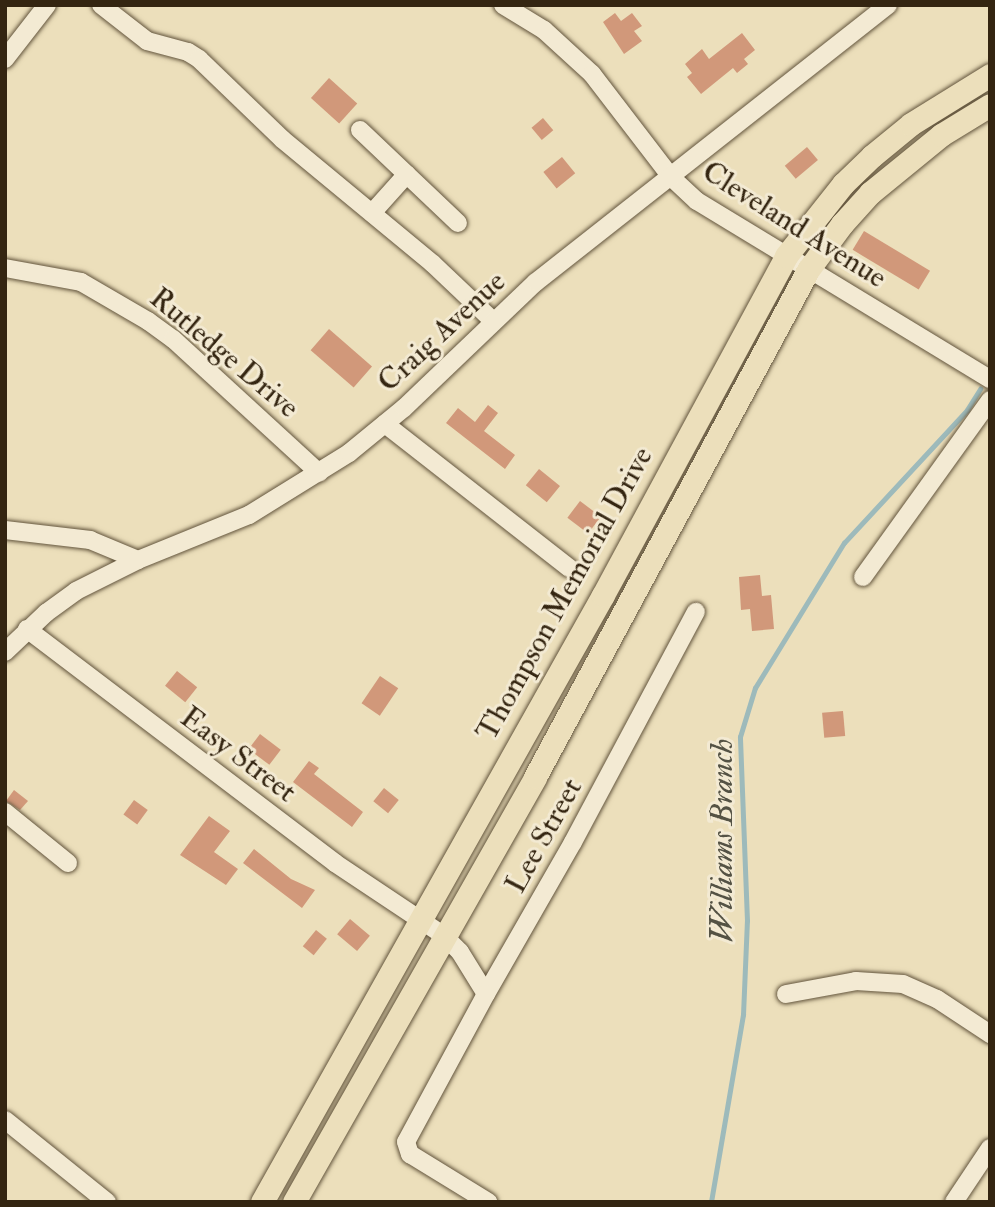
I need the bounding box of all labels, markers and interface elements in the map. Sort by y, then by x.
street label: Cleveland Avenue [695,154,893,296]
street label: Craig Avenue [371,264,513,400]
street label: Rutledge Drive [142,280,306,426]
street label: Thompson Memorial Drive [469,441,661,747]
street label: Easy Street [173,700,303,810]
water label: Williams Branch [703,739,741,943]
street label: Lee Street [498,772,590,900]

